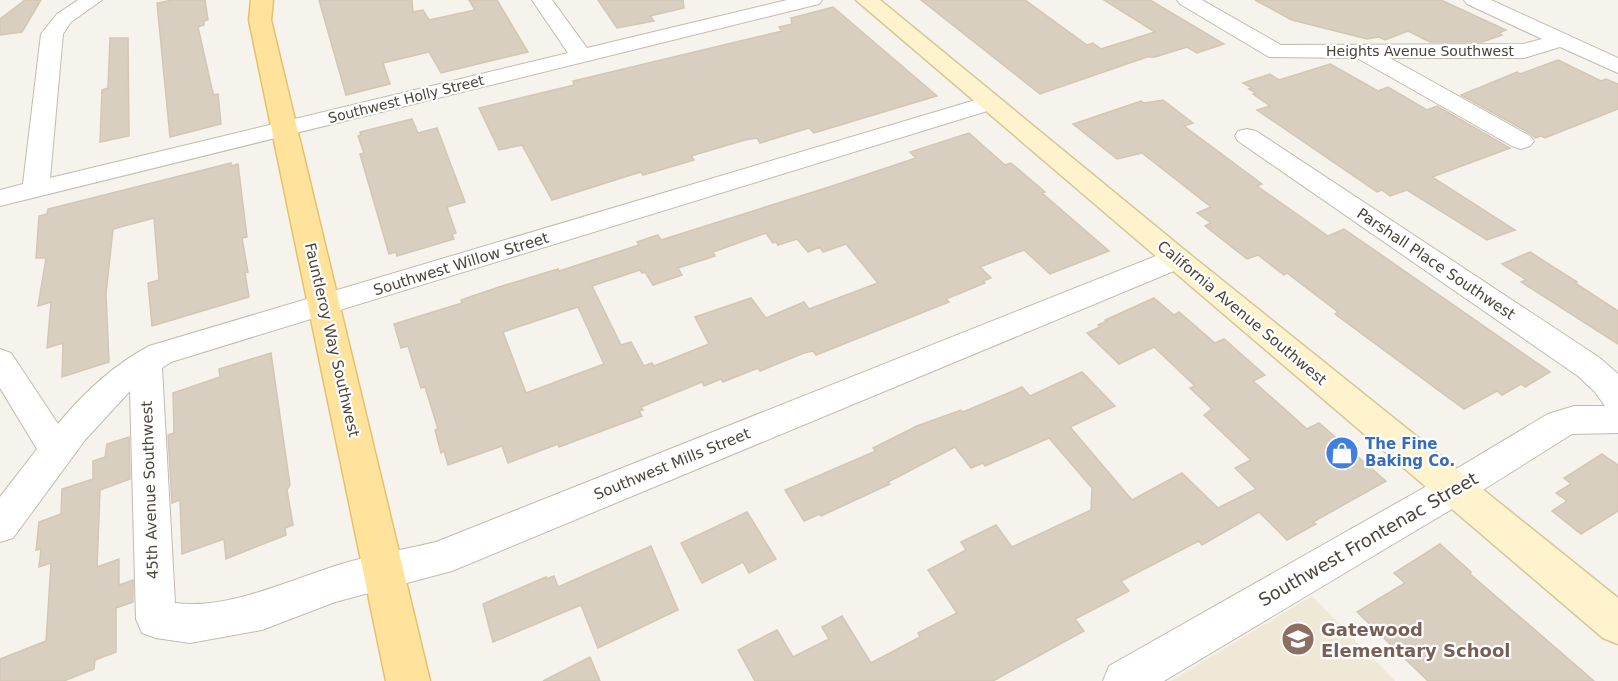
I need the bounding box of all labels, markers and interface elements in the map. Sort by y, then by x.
street label: Heights Avenue Southwest [1326,43,1515,59]
street label: Southwest Holly Street [326,72,486,126]
street label: Parshall Place Southwest [1354,204,1519,324]
street label: Southwest Willow Street [371,229,551,299]
street label: California Avenue Southwest [1154,237,1330,389]
street label: Fauntleroy Way Southwest [301,241,363,439]
street label: 45th Avenue Southwest [138,400,162,580]
street label: Southwest Mills Street [591,424,753,504]
shop icon: The Fine Baking Co. [1324,435,1360,471]
place label: The Fine Baking Co. [1365,435,1455,470]
street label: Southwest Frontenac Street [1255,468,1481,610]
place label: Gatewood Elementary School [1321,619,1510,661]
school or university icon: Gatewood Elementary School [1280,621,1316,657]

